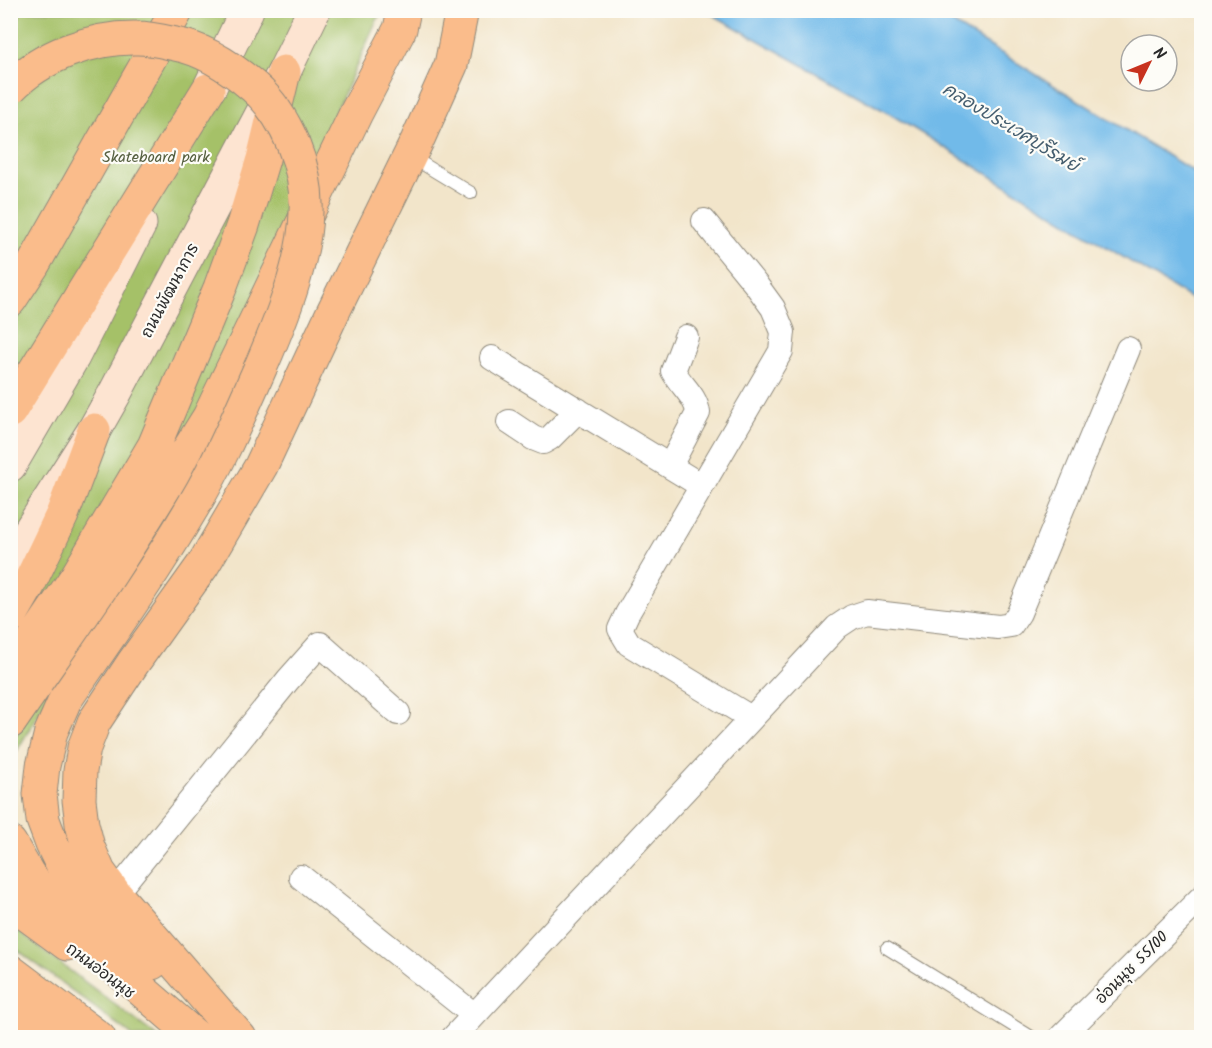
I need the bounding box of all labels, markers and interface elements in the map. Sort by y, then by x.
north arrow [1119,33,1179,93]
text: N [1146,42,1171,66]
water label: คลองประเวศบุรีรมย์ [936,76,1087,183]
park label: Skateboard park [102,145,210,170]
street label: ถนนพัฒนาการ [135,239,206,343]
street label: อ่อนนุช 55/00 [1090,926,1174,1010]
street label: ถนนอ่อนนุช [60,937,140,1006]

